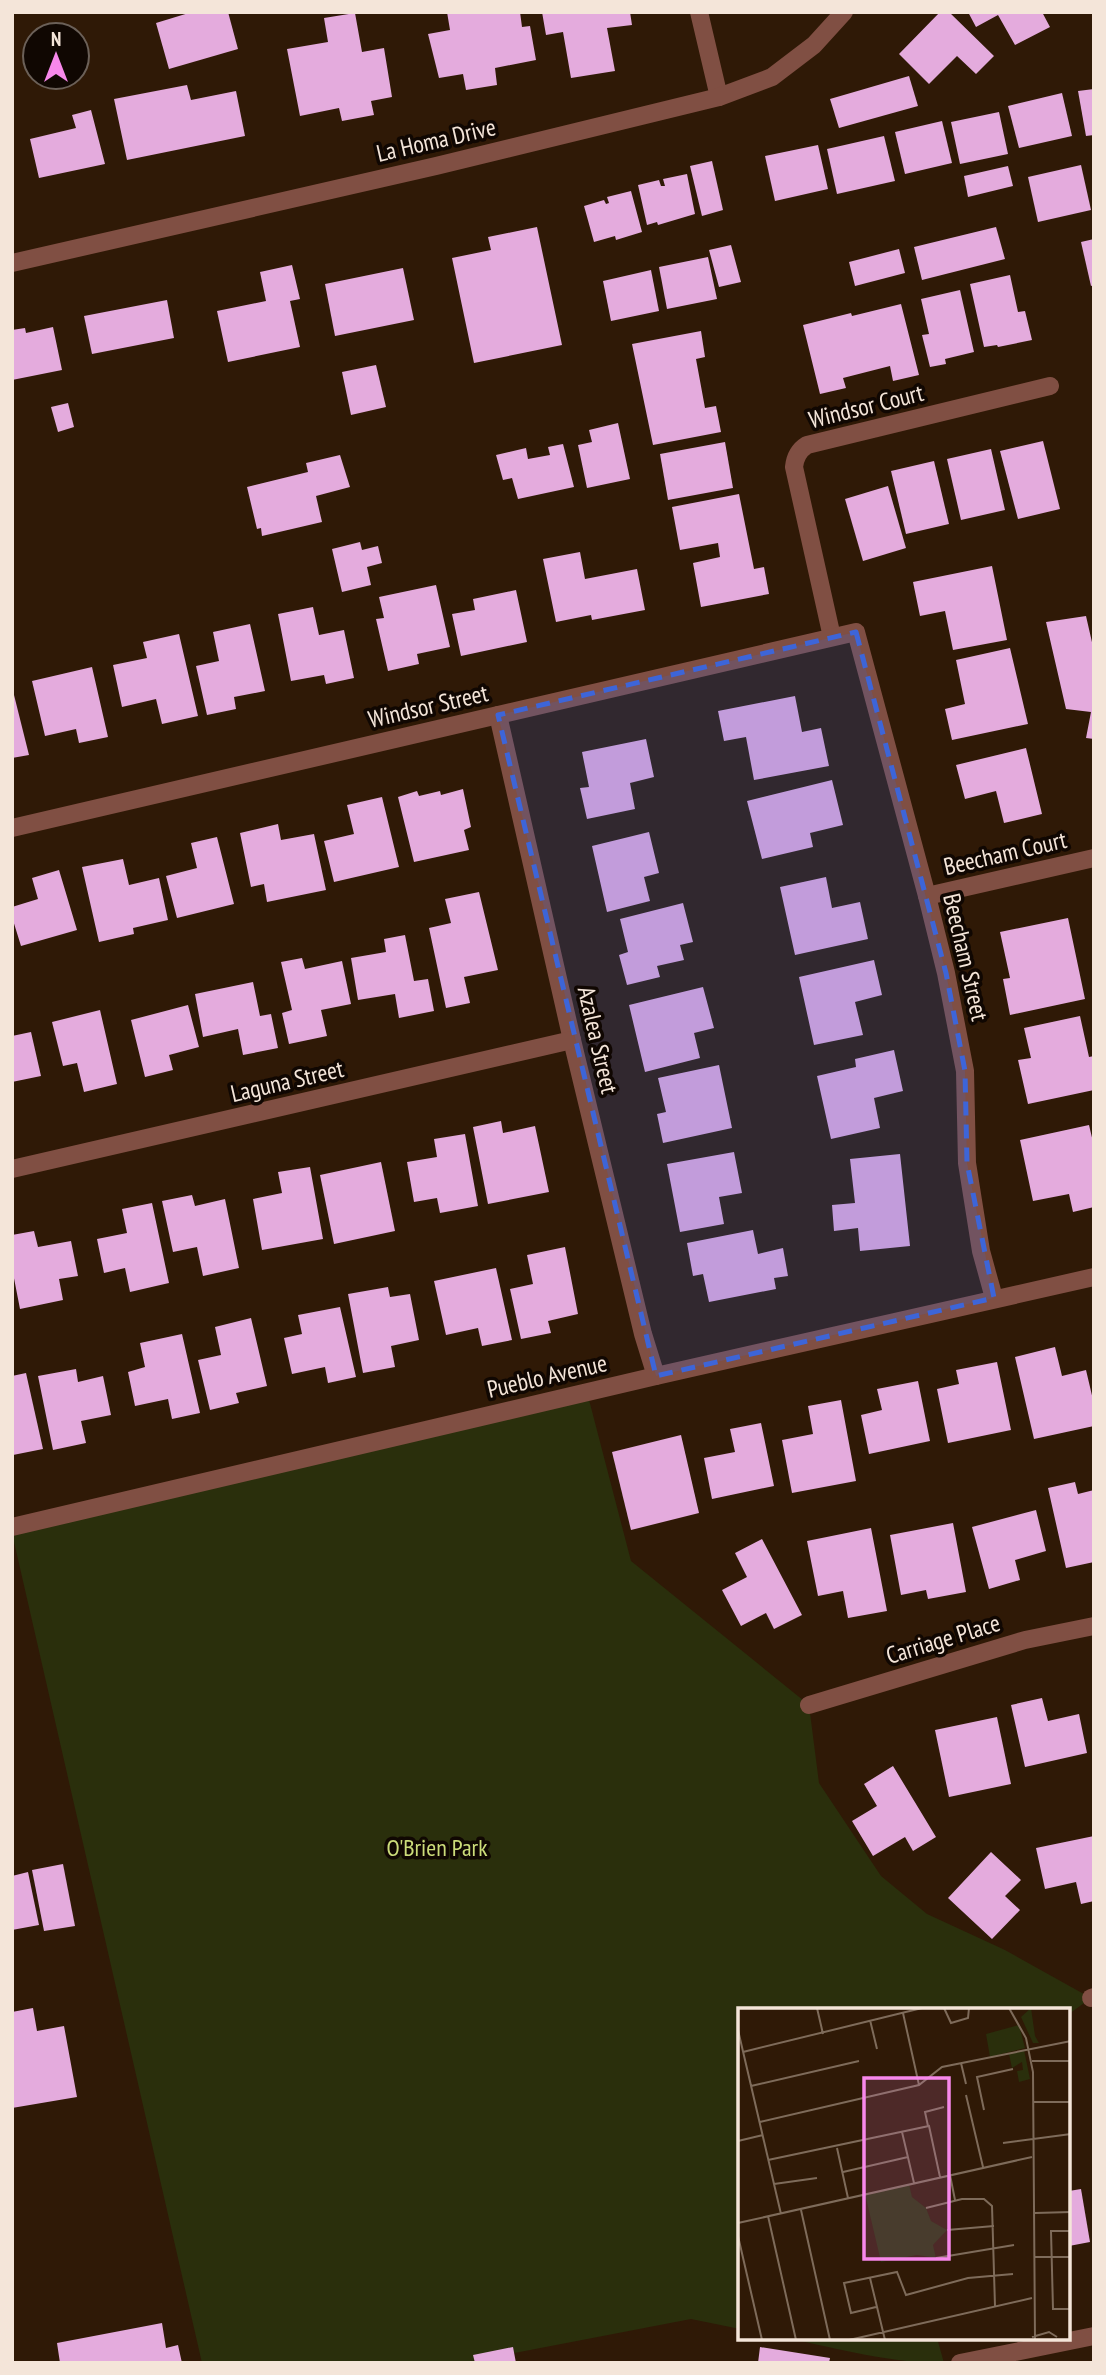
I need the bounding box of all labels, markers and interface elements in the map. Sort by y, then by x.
north arrow [21,21,91,91]
text: N [51,27,61,51]
street label: La Homa Drive [373,111,499,169]
street label: Windsor Court [805,377,927,435]
street label: Windsor Street [365,677,491,735]
street label: Beecham Court [941,824,1070,882]
street label: Beecham Street [936,890,996,1024]
street label: Azalea Street [571,983,625,1097]
street label: Laguna Street [228,1053,347,1109]
street label: Pueblo Avenue [484,1347,610,1405]
street label: Carriage Place [882,1607,1004,1671]
park label: O'Brien Park [386,1832,488,1863]
inset map [738,2008,1071,2340]

